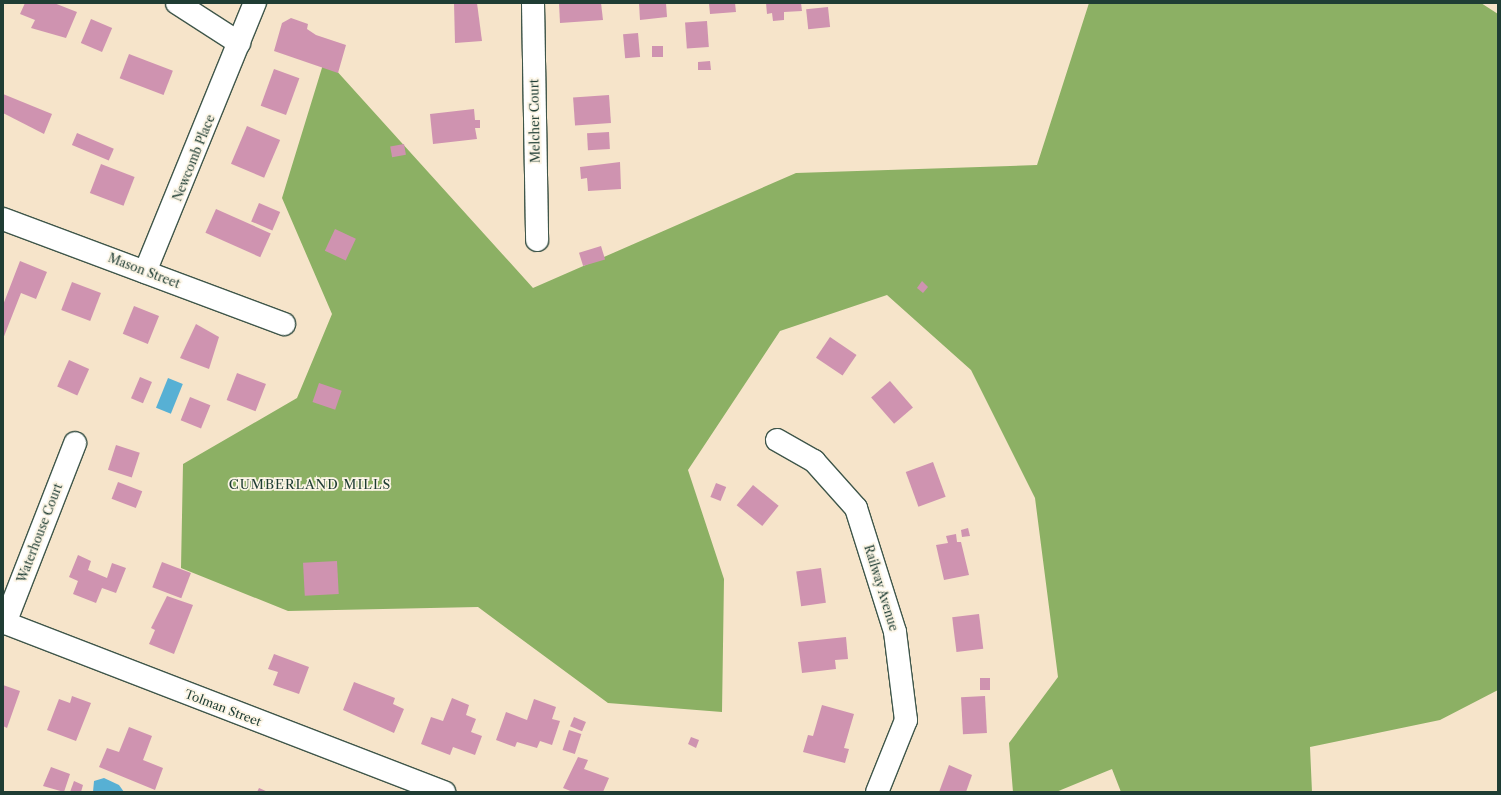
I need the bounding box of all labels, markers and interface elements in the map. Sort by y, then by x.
street label: Melcher Court [527,79,543,163]
street label: Newcomb Place [170,113,218,203]
street label: Mason Street [106,251,182,291]
district label: CUMBERLAND MILLS [229,476,391,492]
street label: Waterhouse Court [14,481,66,585]
street label: Railway Avenue [861,543,901,633]
street label: Tolman Street [183,687,263,729]

